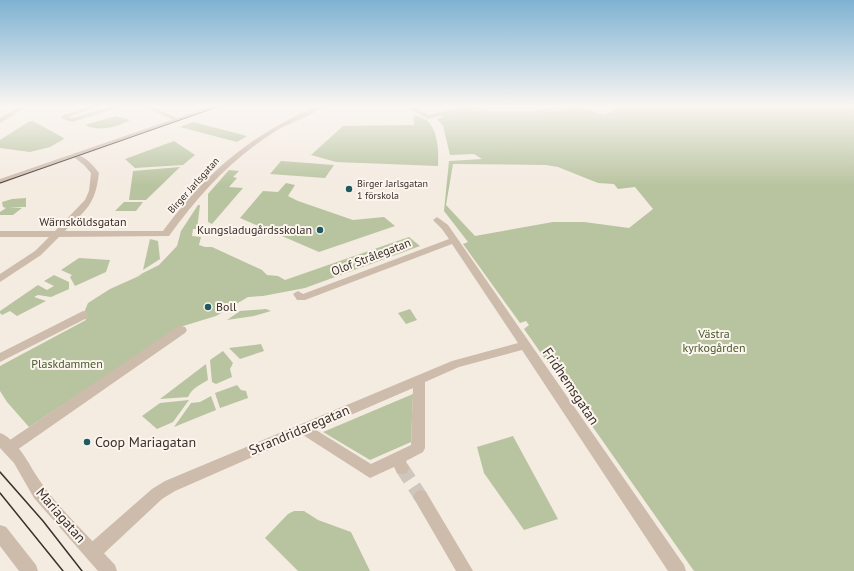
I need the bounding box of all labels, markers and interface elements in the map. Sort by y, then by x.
street label: Birger Jarlsgatan [165,155,222,216]
place label: Birger Jarlsgatan 1 förskola [357,177,428,202]
marker: Birger Jarlsgatan 1 förskola [344,184,354,194]
street label: Wärnsköldsgatan [39,214,127,229]
place label: Kungsladugårdsskolan [197,222,312,237]
marker: Kungsladugårdsskolan [315,225,325,235]
street label: Olof Strålegatan [329,234,413,279]
place label: Boll [216,299,237,314]
marker: Boll [203,302,213,312]
park label: Västra kyrkogården [683,326,745,355]
street label: Fridhemsgatan [539,344,603,428]
park label: Plaskdammen [31,356,103,371]
street label: Strandridaregatan [246,401,352,459]
place label: Coop Mariagatan [95,433,196,451]
marker: Coop Mariagatan [82,437,92,447]
street label: Mariagatan [32,484,90,546]

